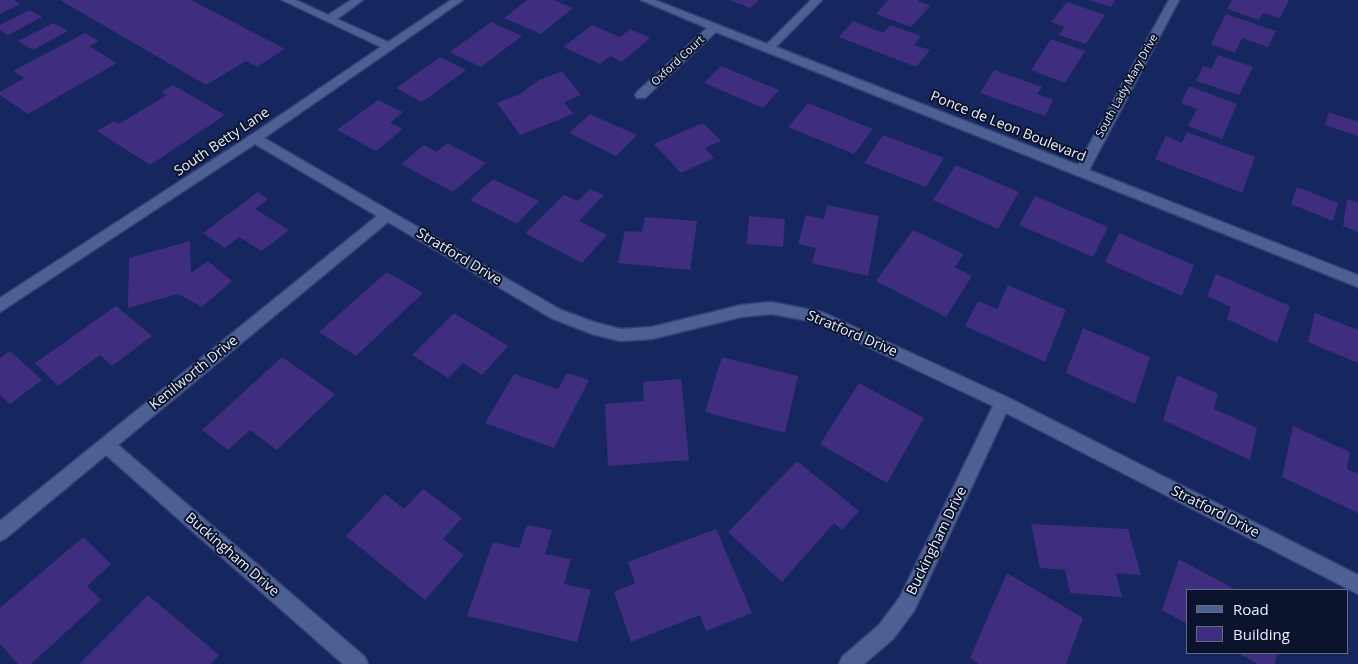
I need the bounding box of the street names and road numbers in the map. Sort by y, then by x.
street label: South Lady Mary Drive [1093,32,1161,140]
street label: Oxford Court [649,33,707,89]
street label: Ponce de Leon Boulevard [928,88,1088,166]
street label: South Betty Lane [171,104,273,180]
street label: Stratford Drive [413,225,505,289]
street label: Stratford Drive [804,307,900,361]
street label: Kenilworth Drive [147,332,241,414]
street label: Stratford Drive [1168,483,1262,541]
street label: Buckingham Drive [903,484,971,598]
street label: Buckingham Drive [182,510,282,600]

